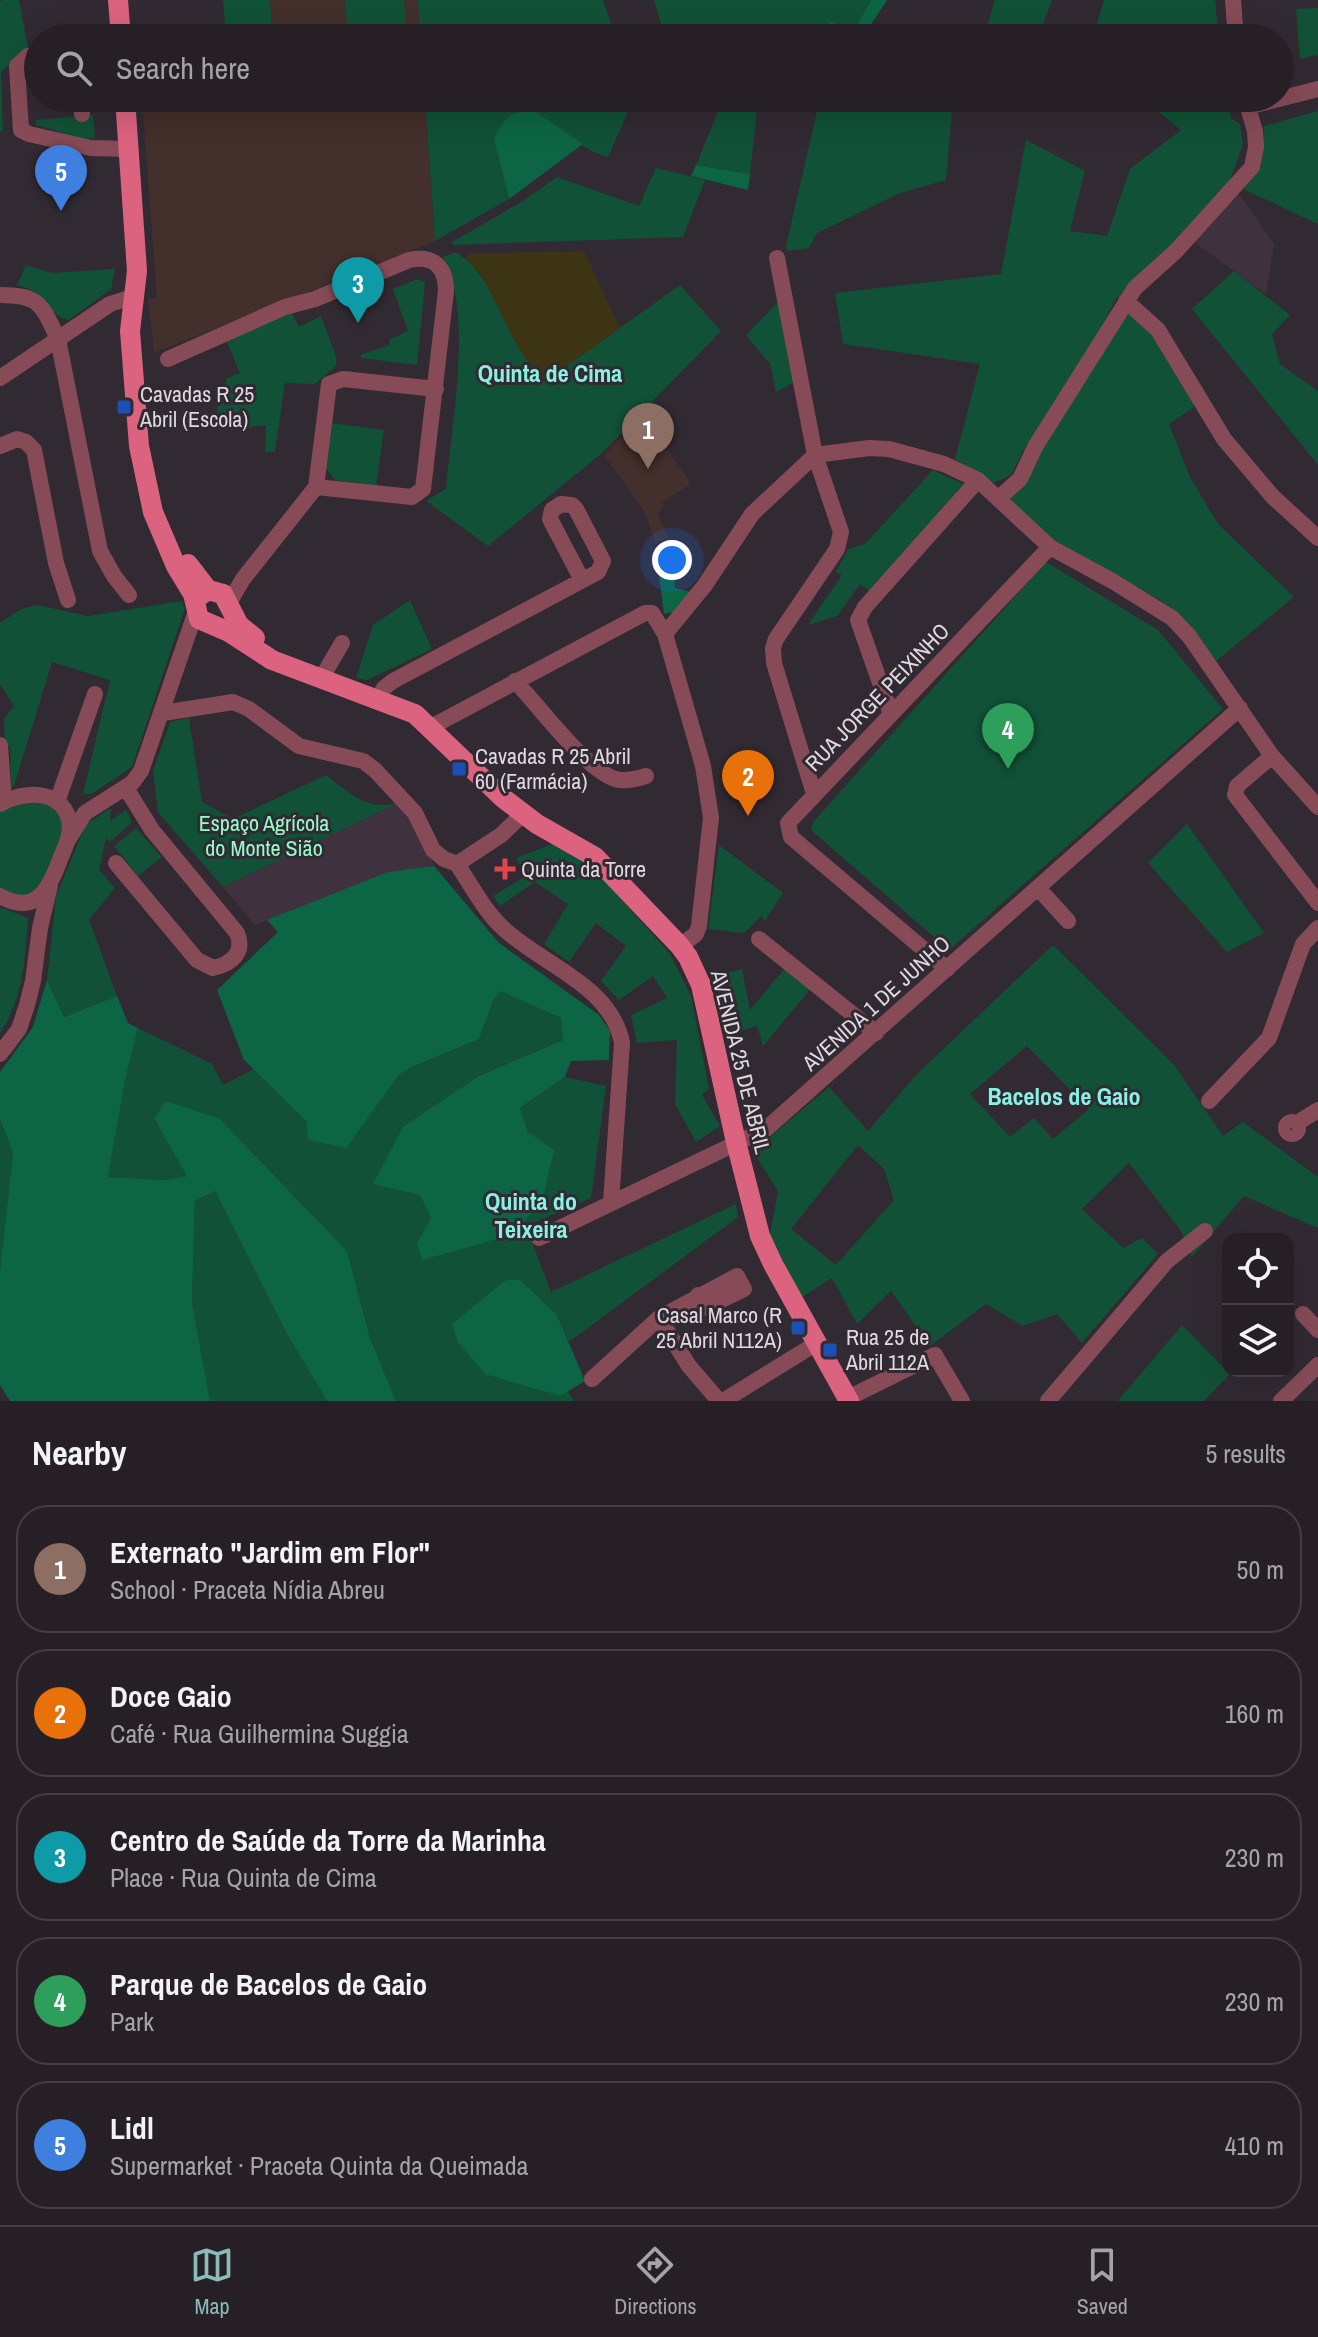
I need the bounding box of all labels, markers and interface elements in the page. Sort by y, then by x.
search box [24,24,1294,112]
icon: search [52,46,96,90]
text: Search here [116,48,250,88]
pin: 5 [35,145,87,211]
pin: 3 [332,257,384,323]
district label: Quinta de Cima [478,357,622,389]
place label: Cavadas R 25 Abril (Escola) [139,379,254,434]
marker: Cavadas R 25 Abril (Escola) [115,398,133,416]
pin: 1 [622,403,674,469]
your location [652,540,692,580]
street label: RUA JORGE PEIXINHO [798,616,956,778]
pin: 4 [982,703,1034,769]
place label: Cavadas R 25 Abril 60 (Farmácia) [475,741,630,796]
pin: 2 [722,750,774,816]
marker: Cavadas R 25 Abril 60 (Farmácia) [450,760,468,778]
park label: Espaço Agrícola do Monte Sião [199,808,329,863]
place label: Quinta da Torre [521,854,646,884]
marker: Quinta da Torre [496,860,514,878]
street label: AVENIDA 1 DE JUNHO [795,929,956,1078]
street label: AVENIDA 25 DE ABRIL [703,966,778,1157]
district label: Bacelos de Gaio [987,1080,1141,1112]
district label: Quinta do Teixeira [485,1185,577,1245]
map controls [1222,1233,1294,1377]
button: locate [1222,1233,1294,1305]
place label: Casal Marco (R 25 Abril N112A) [656,1300,782,1355]
button: layers [1222,1305,1294,1377]
marker: Casal Marco (R 25 Abril N112A) [789,1319,807,1337]
place label: Rua 25 de Abril 112A [845,1322,930,1377]
marker: Rua 25 de Abril 112A [821,1341,839,1359]
text: Nearby [32,1430,127,1476]
text: 5 results [1205,1436,1286,1471]
text: Externato "Jardim em Flor" [110,1532,430,1572]
text: 1 [54,1552,66,1587]
text: 50 m [1237,1552,1284,1587]
text: School · Praceta Nídia Abreu [110,1572,385,1607]
text: Doce Gaio [110,1676,232,1716]
text: 2 [54,1696,66,1731]
text: 160 m [1225,1696,1284,1731]
text: Café · Rua Guilhermina Suggia [110,1716,409,1751]
text: Centro de Saúde da Torre da Marinha [110,1820,546,1860]
text: 3 [54,1840,66,1875]
text: 230 m [1225,1840,1284,1875]
text: Place · Rua Quinta de Cima [110,1860,377,1895]
text: Parque de Bacelos de Gaio [110,1964,427,2004]
text: 4 [54,1984,66,2019]
text: 230 m [1225,1984,1284,2019]
text: Park [110,2004,154,2039]
text: Lidl [110,2108,154,2148]
text: 5 [54,2128,66,2163]
text: 410 m [1225,2128,1284,2163]
text: Supermarket · Praceta Quinta da Queimada [110,2148,528,2183]
tab: Map [190,2243,234,2321]
tab: Directions [614,2243,697,2321]
tab: Saved [1077,2243,1128,2321]

